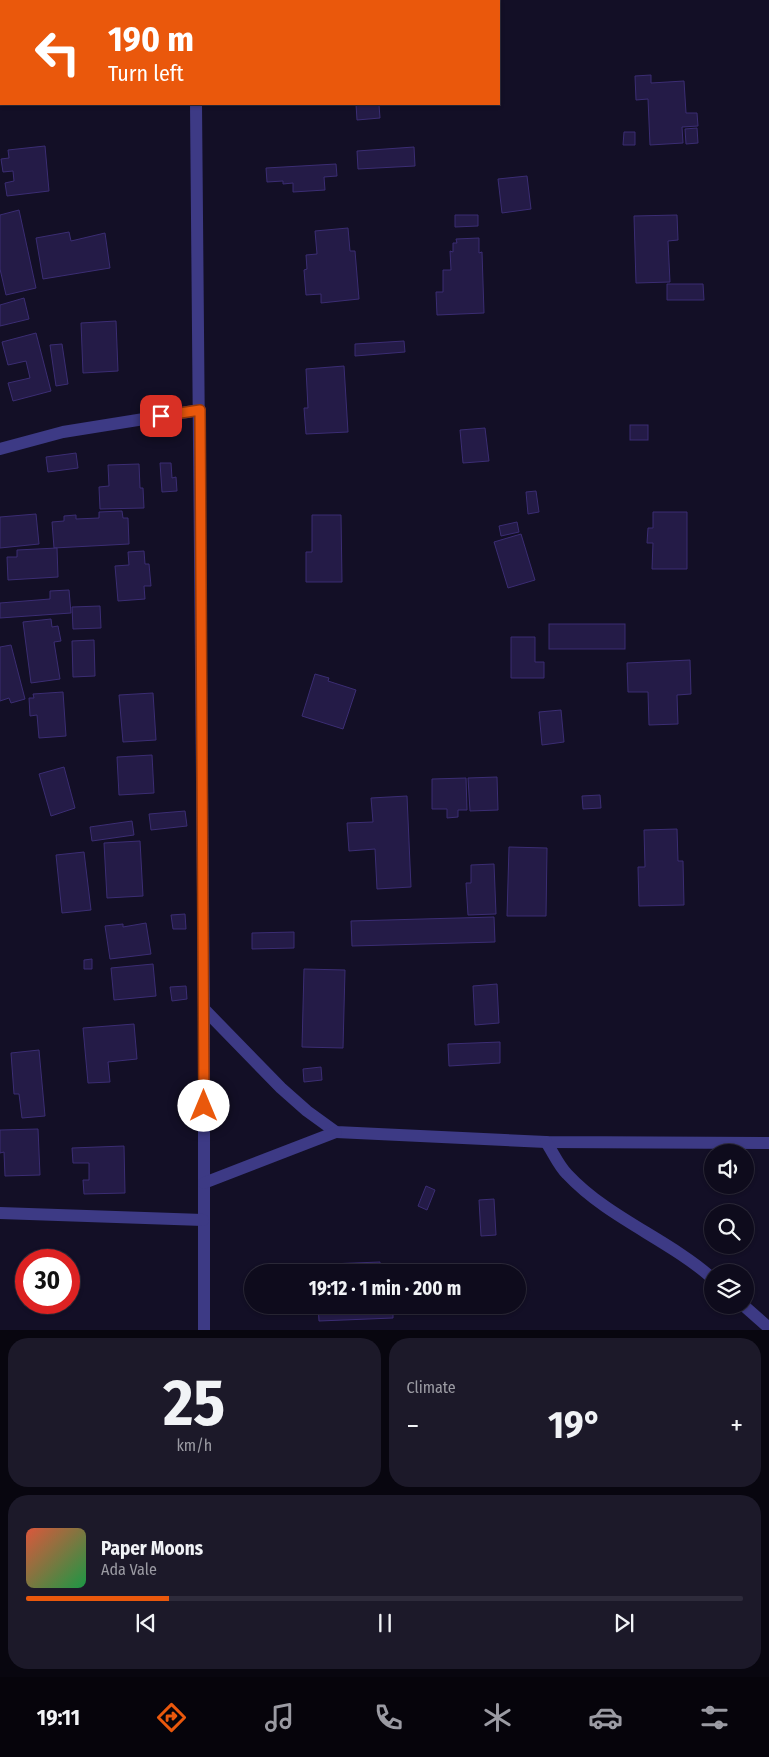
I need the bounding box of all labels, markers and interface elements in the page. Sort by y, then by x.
text: 190 m [108,18,194,60]
icon: left [25,20,90,85]
text: Turn left [108,60,184,87]
pin [140,395,182,437]
icon: arrive [147,402,175,430]
position arrow [177,1079,229,1131]
map controls [704,1144,754,1314]
button: sound [704,1144,754,1194]
button: search [704,1204,754,1254]
speed limit sign: 30 [15,1249,80,1314]
button: layers [704,1264,754,1314]
text: 19:12 · 1 min · 200 m [309,1277,461,1300]
text: 25 [163,1364,225,1442]
text: Climate [407,1378,456,1397]
text: 19° [548,1402,601,1448]
text: − [407,1409,419,1442]
text: + [730,1409,743,1442]
text: km/h [176,1436,212,1455]
text: Paper Moons [101,1537,203,1560]
text: Ada Vale [101,1560,157,1579]
icon: previous [132,1609,160,1637]
icon: pause [371,1609,399,1637]
icon: next [610,1609,638,1637]
icon: directions [154,1700,189,1735]
icon: music [262,1700,297,1735]
icon: phone [371,1700,406,1735]
icon: climate [480,1700,515,1735]
icon: car [588,1700,623,1735]
icon: filters [697,1700,732,1735]
text: 19:11 [37,1704,80,1731]

